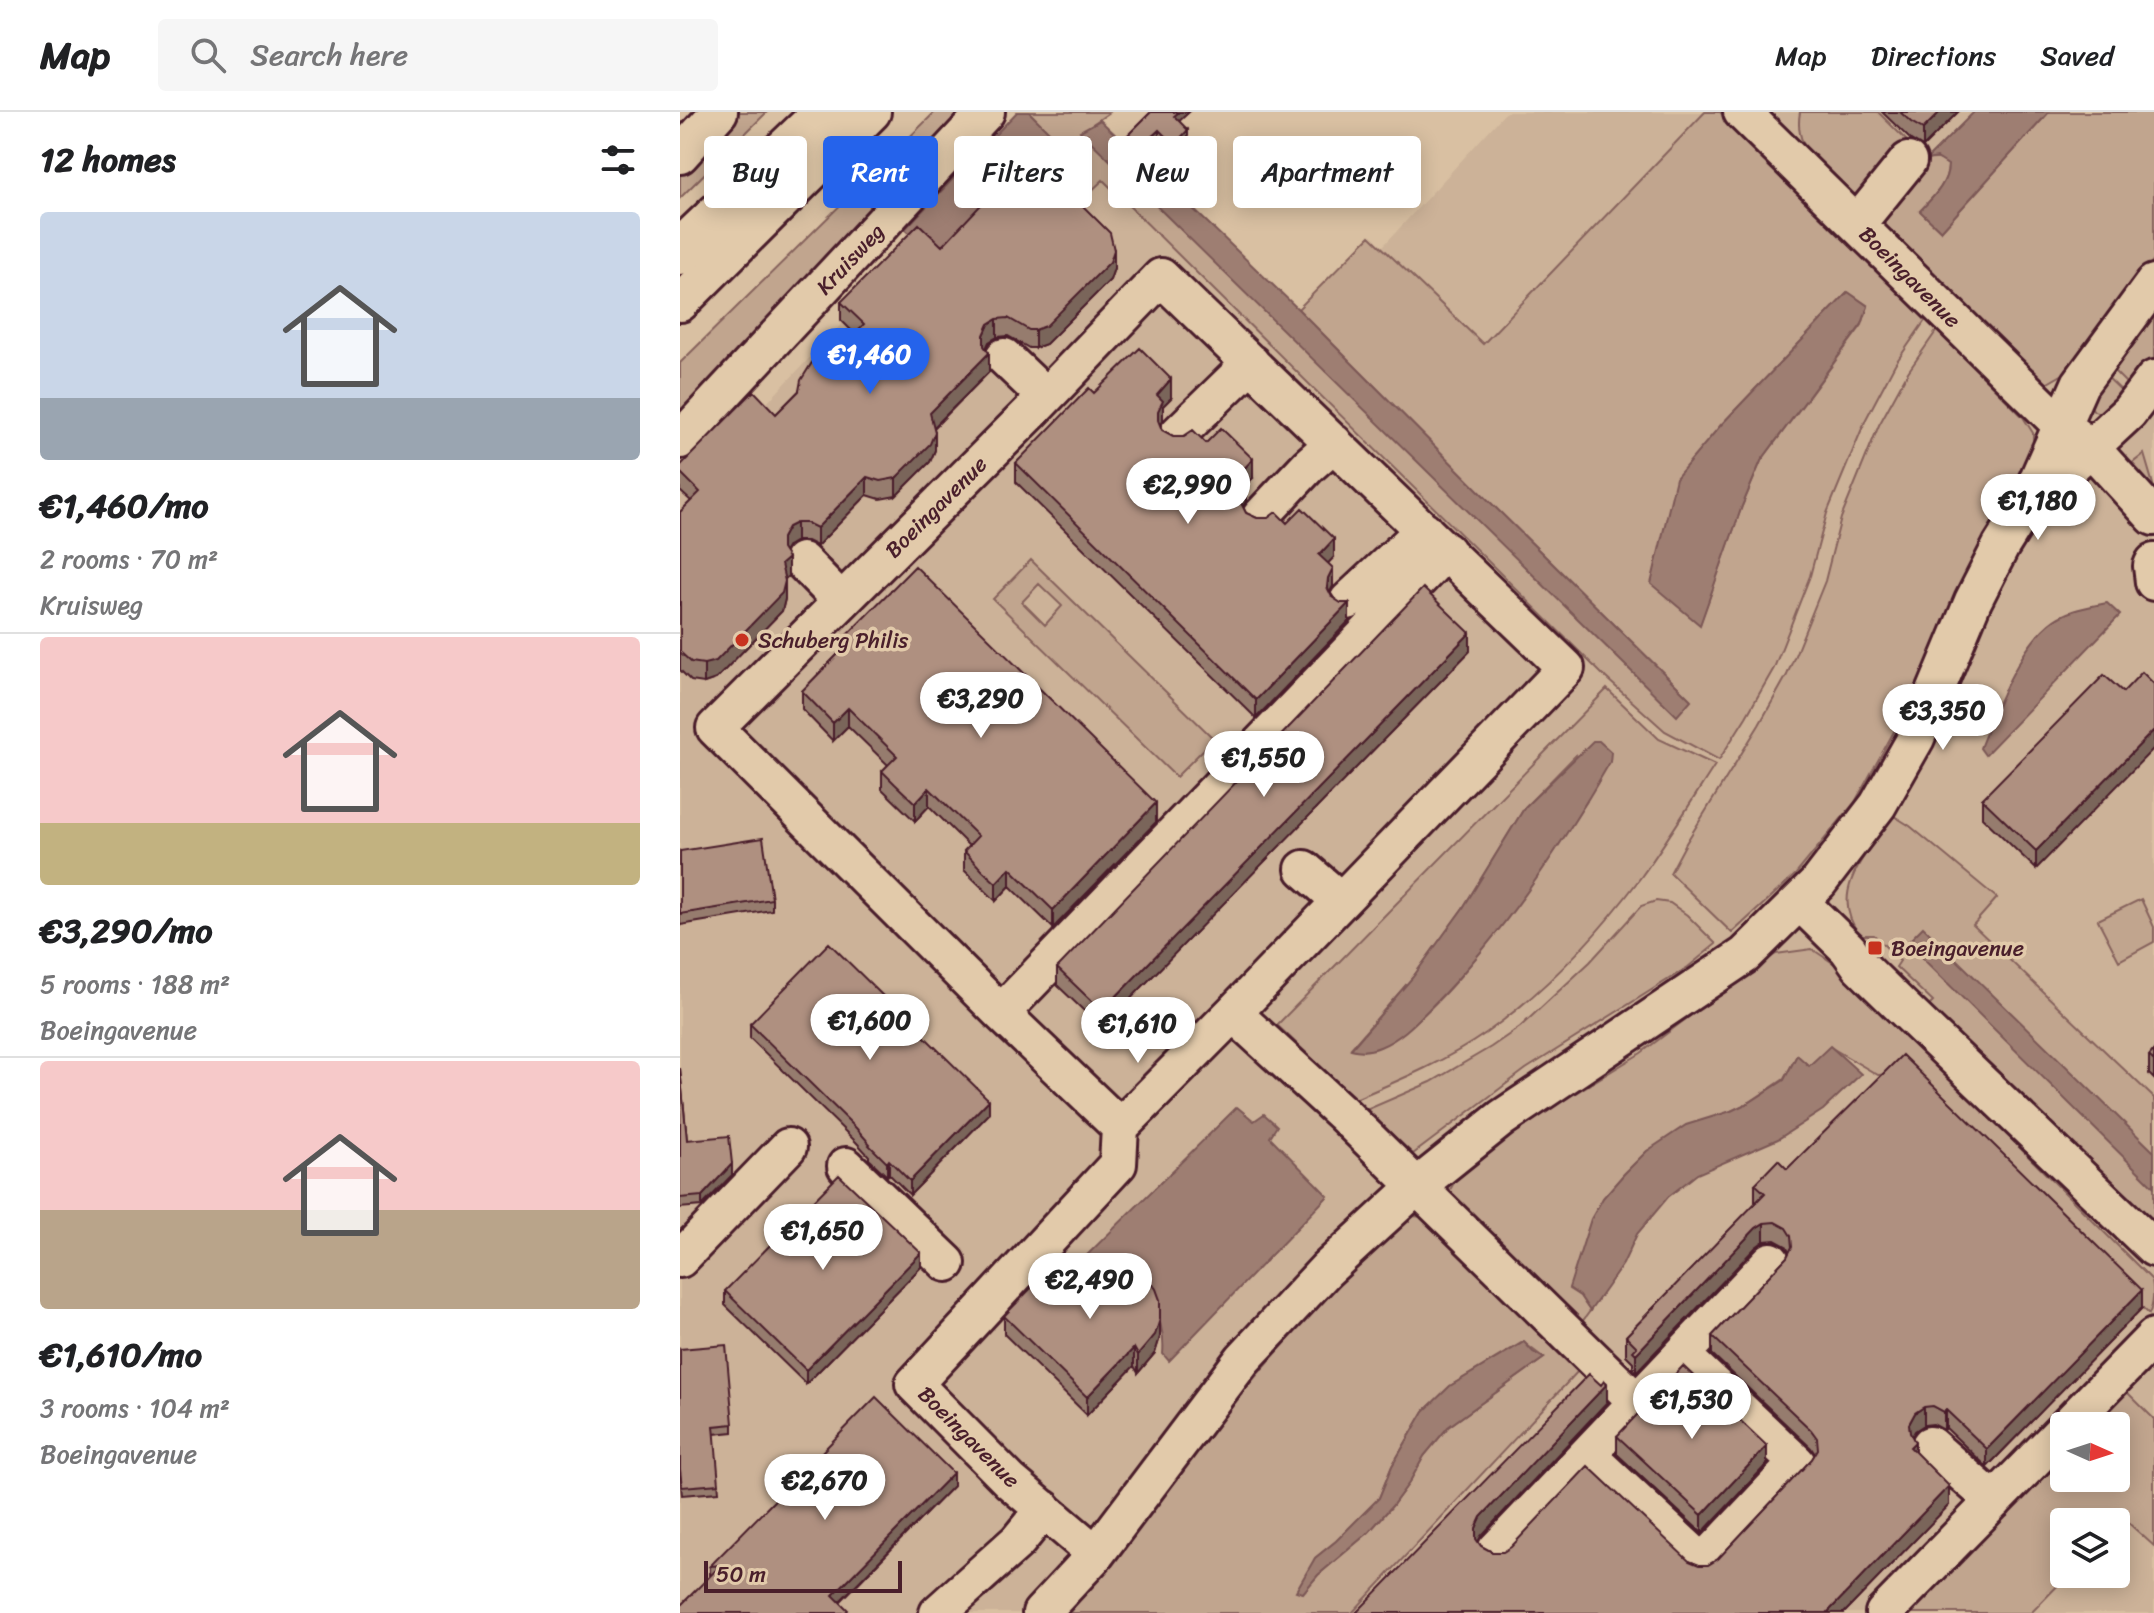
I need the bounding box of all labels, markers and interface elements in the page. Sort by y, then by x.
search box [158,19,718,91]
text: Map [40,22,110,89]
text: Search here [250,28,408,82]
text: Map [1775,31,1827,80]
text: Directions [1871,31,1996,80]
text: Saved [2040,31,2114,80]
icon: search [186,33,230,77]
text: 12 homes [40,130,176,190]
chip: Buy [704,136,807,208]
chip: Rent [823,136,938,208]
chip: Filters [954,136,1092,208]
chip: New [1108,136,1217,208]
chip: Apartment [1233,136,1421,208]
icon: filters [596,138,640,182]
street label: Kruisweg [806,214,894,304]
street label: Boeingavenue [1849,216,1971,338]
icon: home [268,264,412,408]
pin: €1,460 [805,328,935,396]
text: €1,460 [829,331,911,377]
street label: Boeingavenue [875,446,997,568]
pin: €2,990 [1123,458,1253,526]
text: €2,990 [1144,461,1232,507]
pin: €1,180 [1973,474,2103,542]
text: €1,460/mo [40,476,209,536]
text: €1,180 [1999,477,2077,523]
text: 2 rooms · 70 m² [40,536,218,582]
text: Kruisweg [40,582,143,628]
place label: Schuberg Philis [758,621,909,660]
marker: Schuberg Philis [733,631,751,649]
pin: €3,290 [916,672,1046,740]
text: €3,290 [938,675,1024,721]
pin: €3,350 [1878,684,2008,752]
text: €3,350 [1900,687,1986,733]
icon: home [268,689,412,833]
pin: €1,550 [1199,731,1329,799]
text: €1,550 [1222,734,1306,780]
text: €3,290/mo [40,901,213,961]
place label: Boeingavenue [1891,929,2024,968]
marker: Boeingavenue [1866,939,1884,957]
text: 5 rooms · 188 m² [40,961,230,1007]
pin: €1,600 [805,994,935,1062]
text: €1,600 [828,997,912,1043]
pin: €1,610 [1073,997,1203,1065]
text: €1,610 [1099,1000,1177,1046]
text: Boeingavenue [40,1007,197,1053]
icon: home [268,1113,412,1257]
pin: €1,650 [758,1204,888,1272]
text: €1,650 [782,1207,864,1253]
pin: €2,490 [1025,1253,1155,1321]
text: €2,490 [1046,1256,1134,1302]
text: €1,610/mo [40,1325,202,1385]
pin: €1,530 [1627,1373,1757,1441]
street label: Boeingavenue [908,1376,1030,1498]
text: €1,530 [1651,1376,1733,1422]
text: 3 rooms · 104 m² [40,1385,230,1431]
north arrow [2050,1412,2130,1492]
map controls [2050,1412,2130,1588]
text: Boeingavenue [40,1431,197,1477]
pin: €2,670 [760,1454,890,1522]
text: €2,670 [782,1457,868,1503]
button: layers [2050,1508,2130,1588]
text: 50 m [716,1555,766,1594]
scale bar [704,1557,902,1593]

